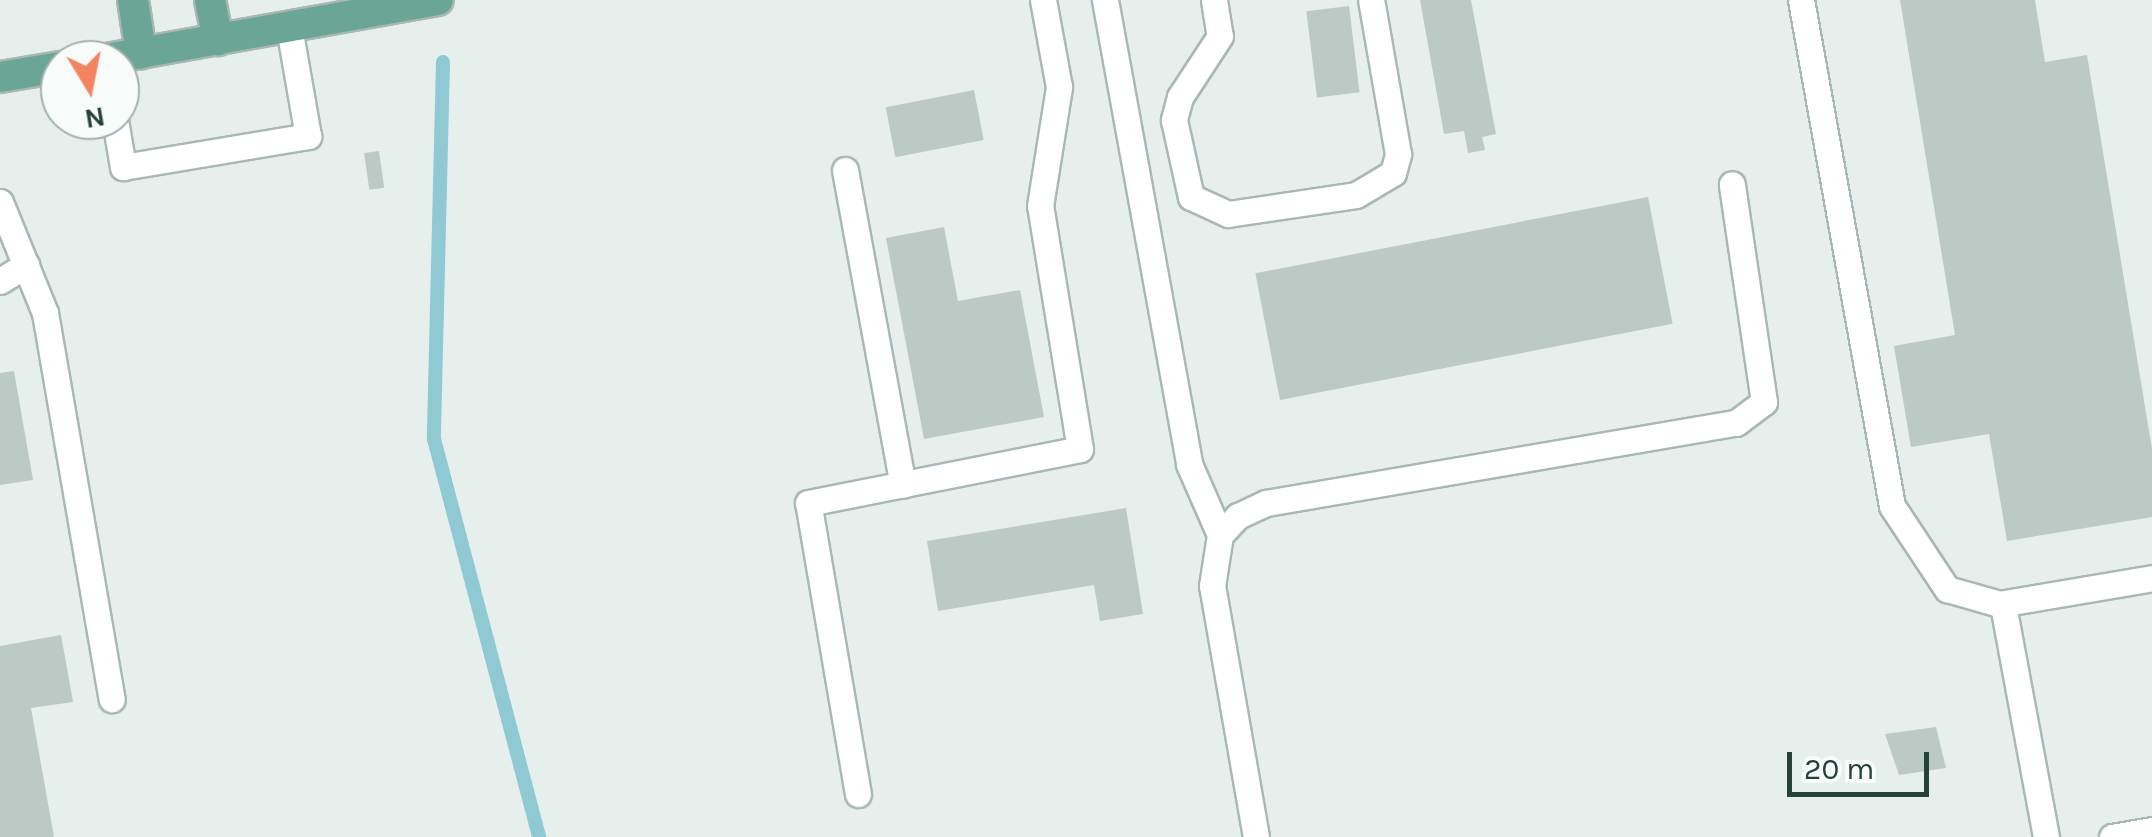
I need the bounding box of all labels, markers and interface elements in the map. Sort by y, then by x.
north arrow [40,40,140,140]
text: N [82,100,108,136]
scale bar [1792,732,1934,794]
text: 20 m [1804,751,1874,787]

